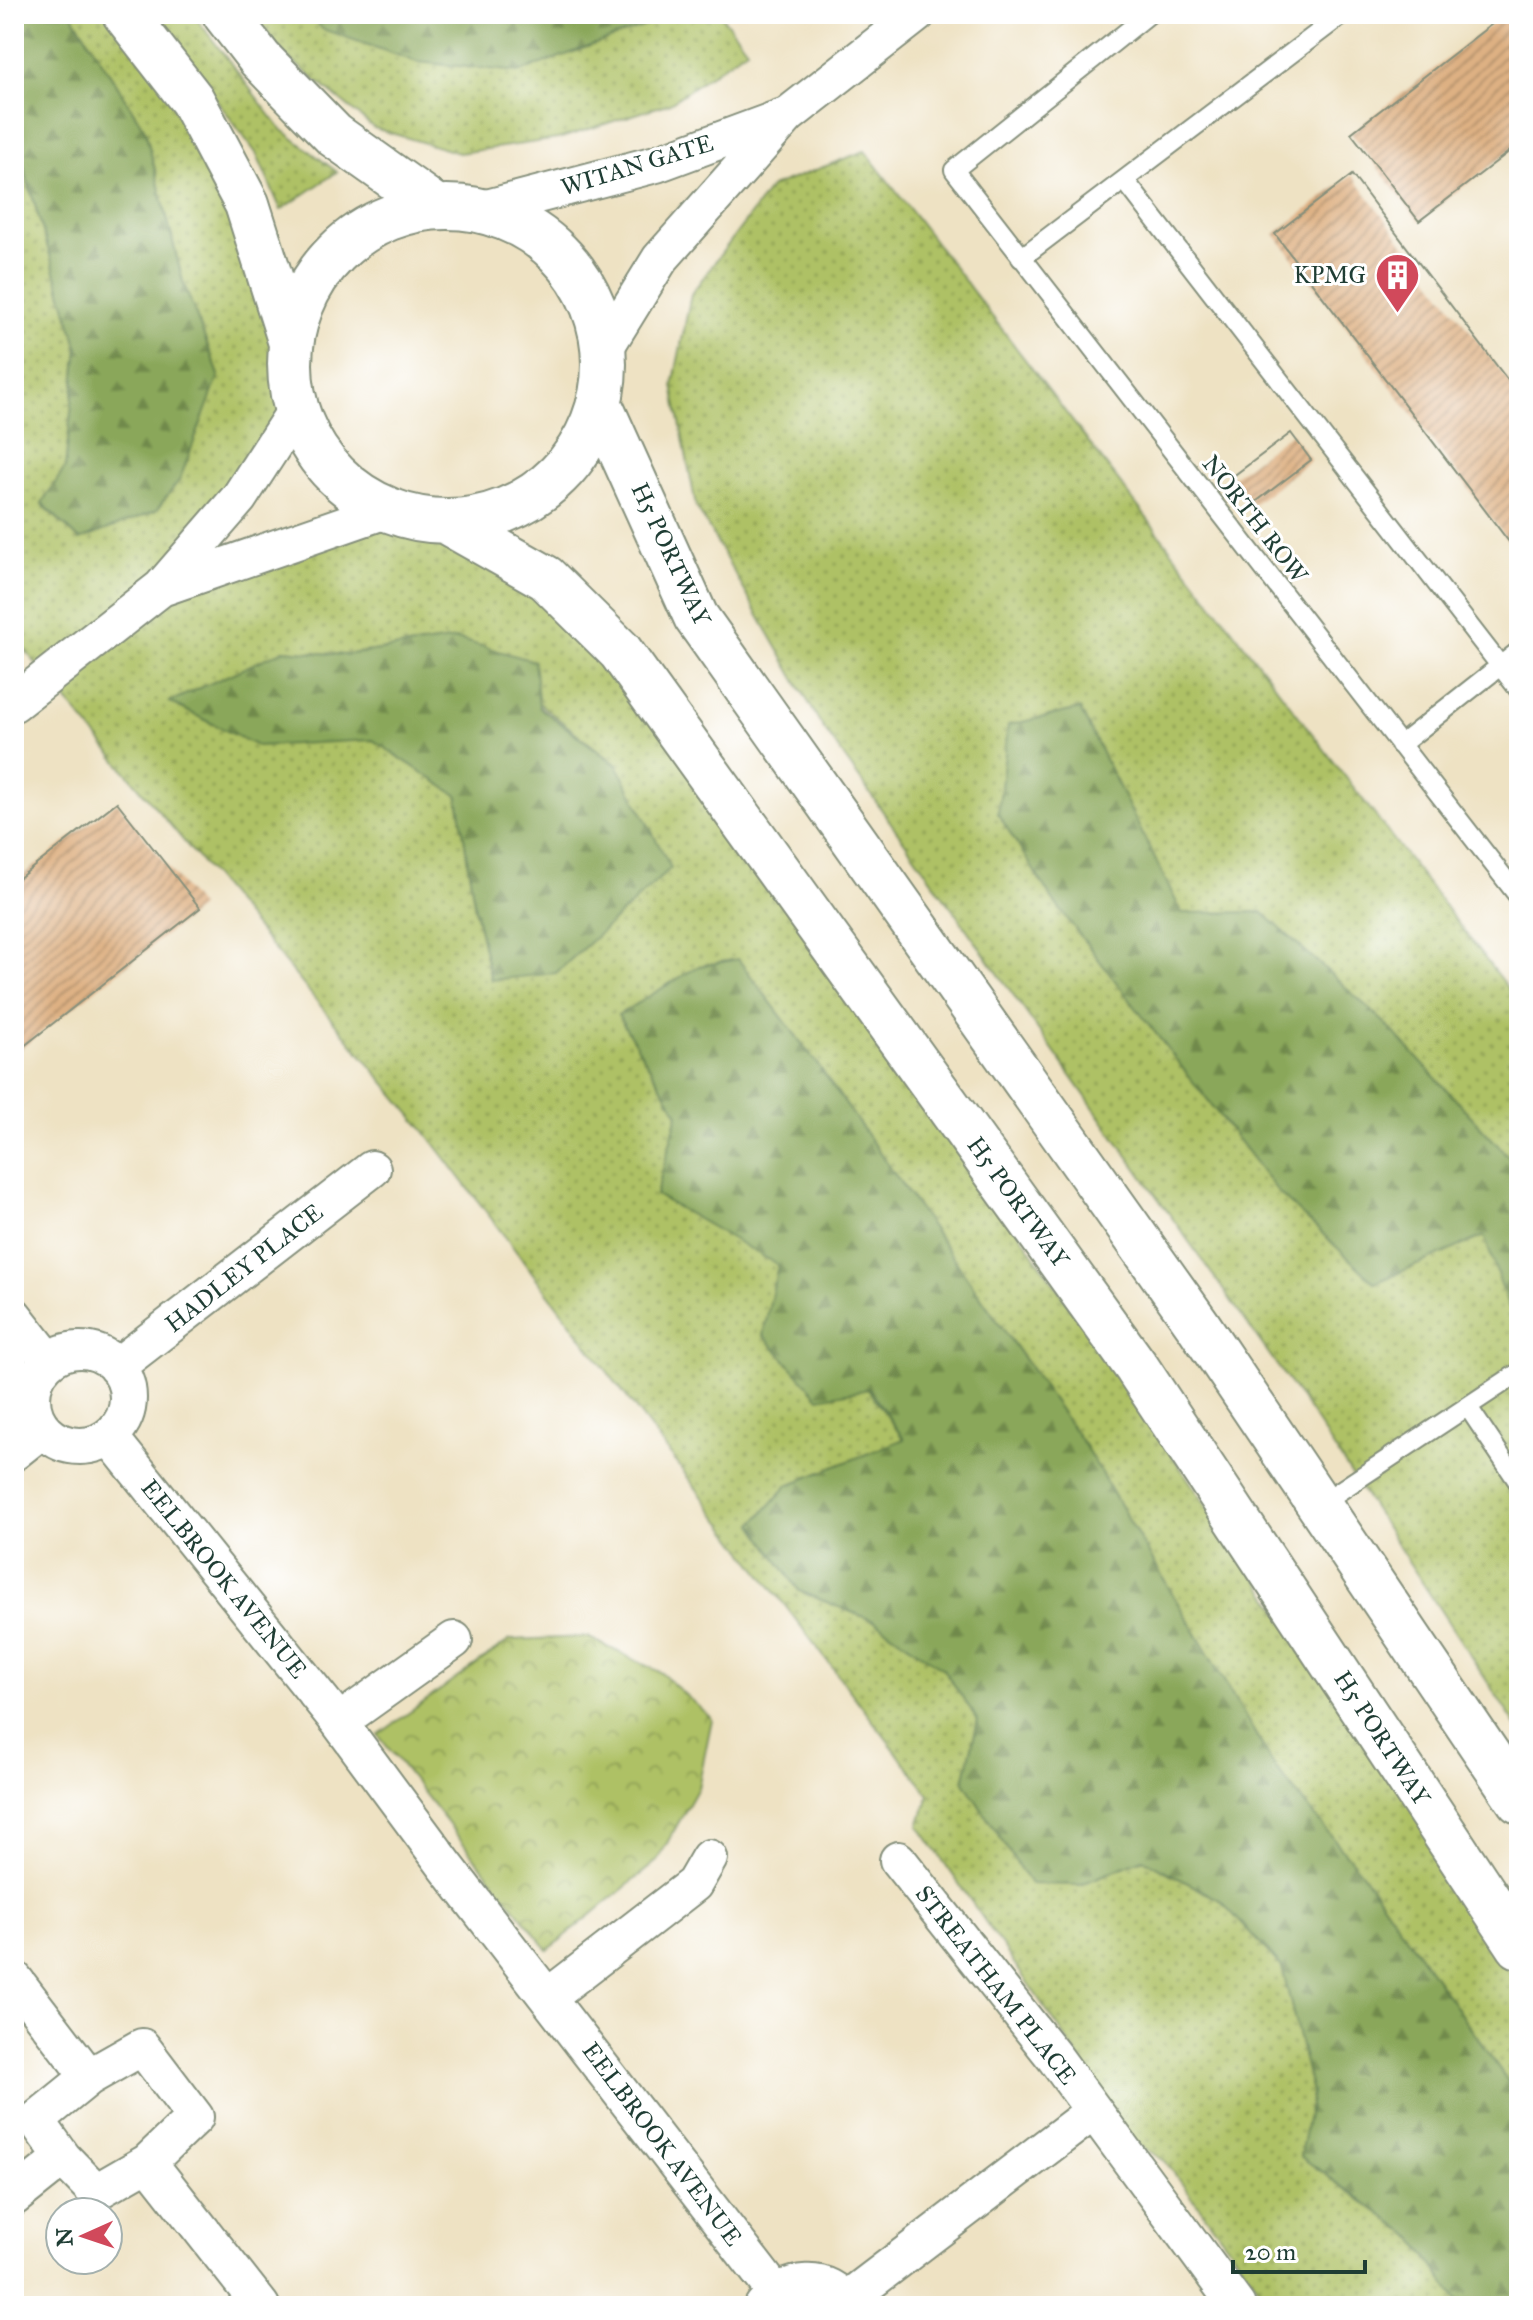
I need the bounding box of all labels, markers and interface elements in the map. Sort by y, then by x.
street label: WITAN GATE [557,128,717,202]
building icon: KPMG [1373,251,1421,314]
place label: KPMG [1293,260,1366,290]
street label: NORTH ROW [1196,449,1315,590]
street label: H5 PORTWAY [625,478,718,631]
street label: H5 PORTWAY [960,1131,1076,1274]
street label: HADLEY PLACE [159,1197,329,1339]
street label: EELBROOK AVENUE [134,1473,314,1685]
street label: H5 PORTWAY [1327,1665,1437,1812]
street label: STREATHAM PLACE [909,1879,1083,2091]
street label: EELBROOK AVENUE [576,2036,748,2252]
north arrow [44,2196,124,2276]
scale bar [1233,2224,1365,2274]
text: N [51,2227,78,2247]
text: 20 m [1245,2237,1296,2267]

